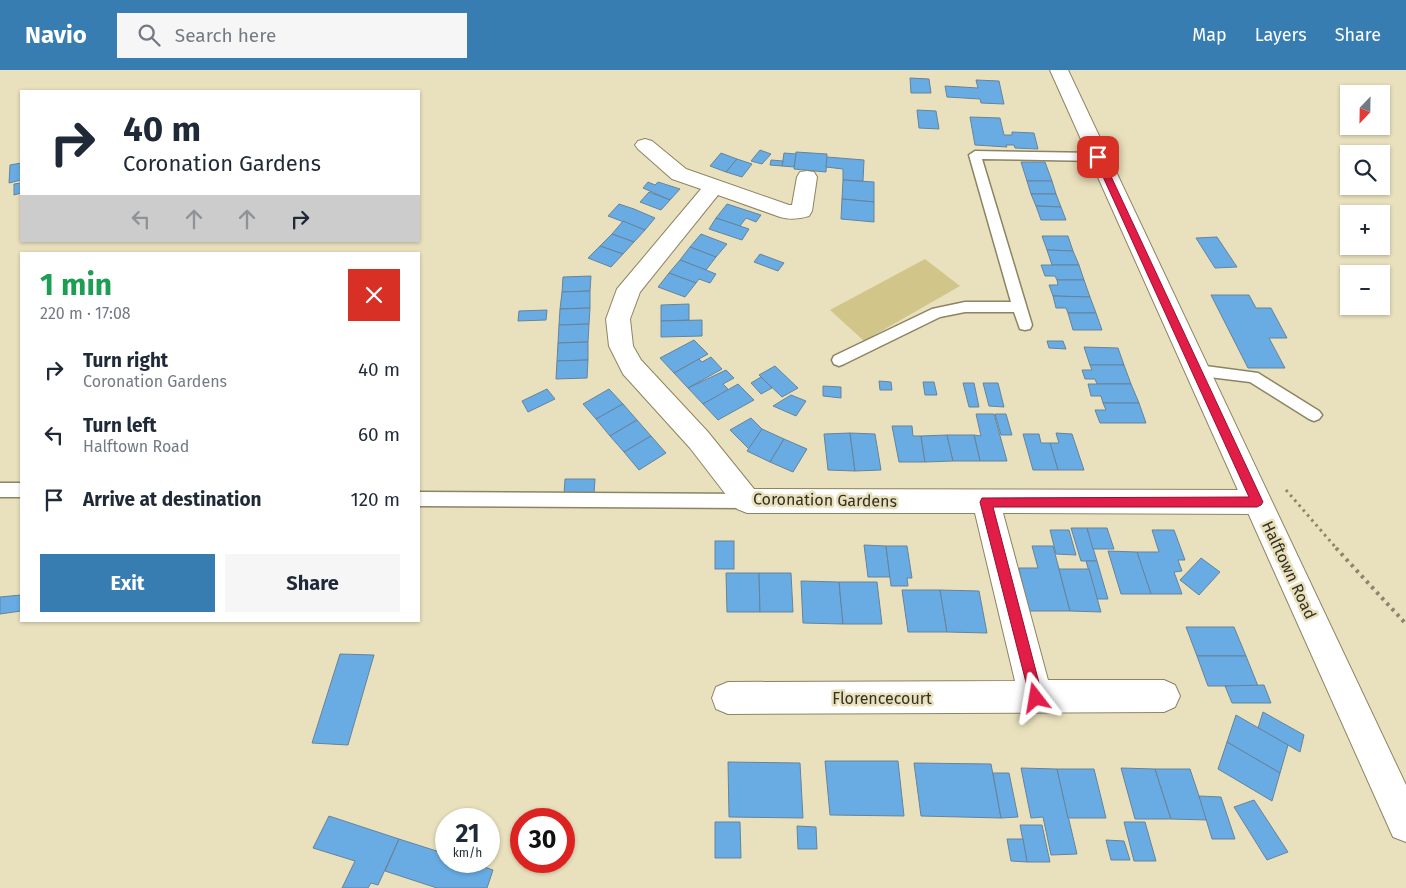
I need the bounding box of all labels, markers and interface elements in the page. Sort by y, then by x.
search box [117,13,467,58]
text: Navio [25,21,87,49]
icon: search [135,21,163,49]
text: Search here [175,24,276,47]
text: Map [1192,24,1227,46]
text: Layers [1255,24,1307,46]
text: Share [1335,24,1381,46]
north arrow [1340,85,1390,135]
map controls [1340,85,1390,315]
text: 40 m [123,108,201,150]
icon: right [40,110,105,175]
pin [1077,136,1119,178]
icon: arrive [1084,143,1112,171]
button: search [1340,145,1390,195]
text: Coronation Gardens [123,150,321,177]
icon: left [127,205,155,233]
icon: ahead [180,205,208,233]
icon: ahead [233,205,261,233]
icon: right [286,205,314,233]
button: + [1340,205,1390,255]
button: − [1340,265,1390,315]
text: 1 min [40,267,112,303]
button: close [348,269,400,321]
text: 220 m · 17:08 [40,304,131,323]
text: Turn right [83,349,168,372]
icon: right [40,356,68,384]
text: 40 m [358,358,400,381]
text: Coronation Gardens [83,372,227,391]
text: Turn left [83,414,157,437]
icon: left [40,421,68,449]
text: 60 m [358,423,400,446]
text: Halftown Road [83,437,189,456]
icon: arrive [40,486,68,514]
text: Arrive at destination [83,488,262,511]
text: 120 m [350,488,400,511]
street label: Coronation Gardens [753,489,897,511]
street label: Halftown Road [1258,518,1320,622]
button: Exit [40,554,215,612]
button: Share [225,554,400,612]
position arrow [1009,671,1061,723]
street label: Florencecourt [832,689,932,708]
speed limit sign: 30 [510,808,575,873]
text: 21 [456,819,479,849]
text: km/h [453,846,482,860]

